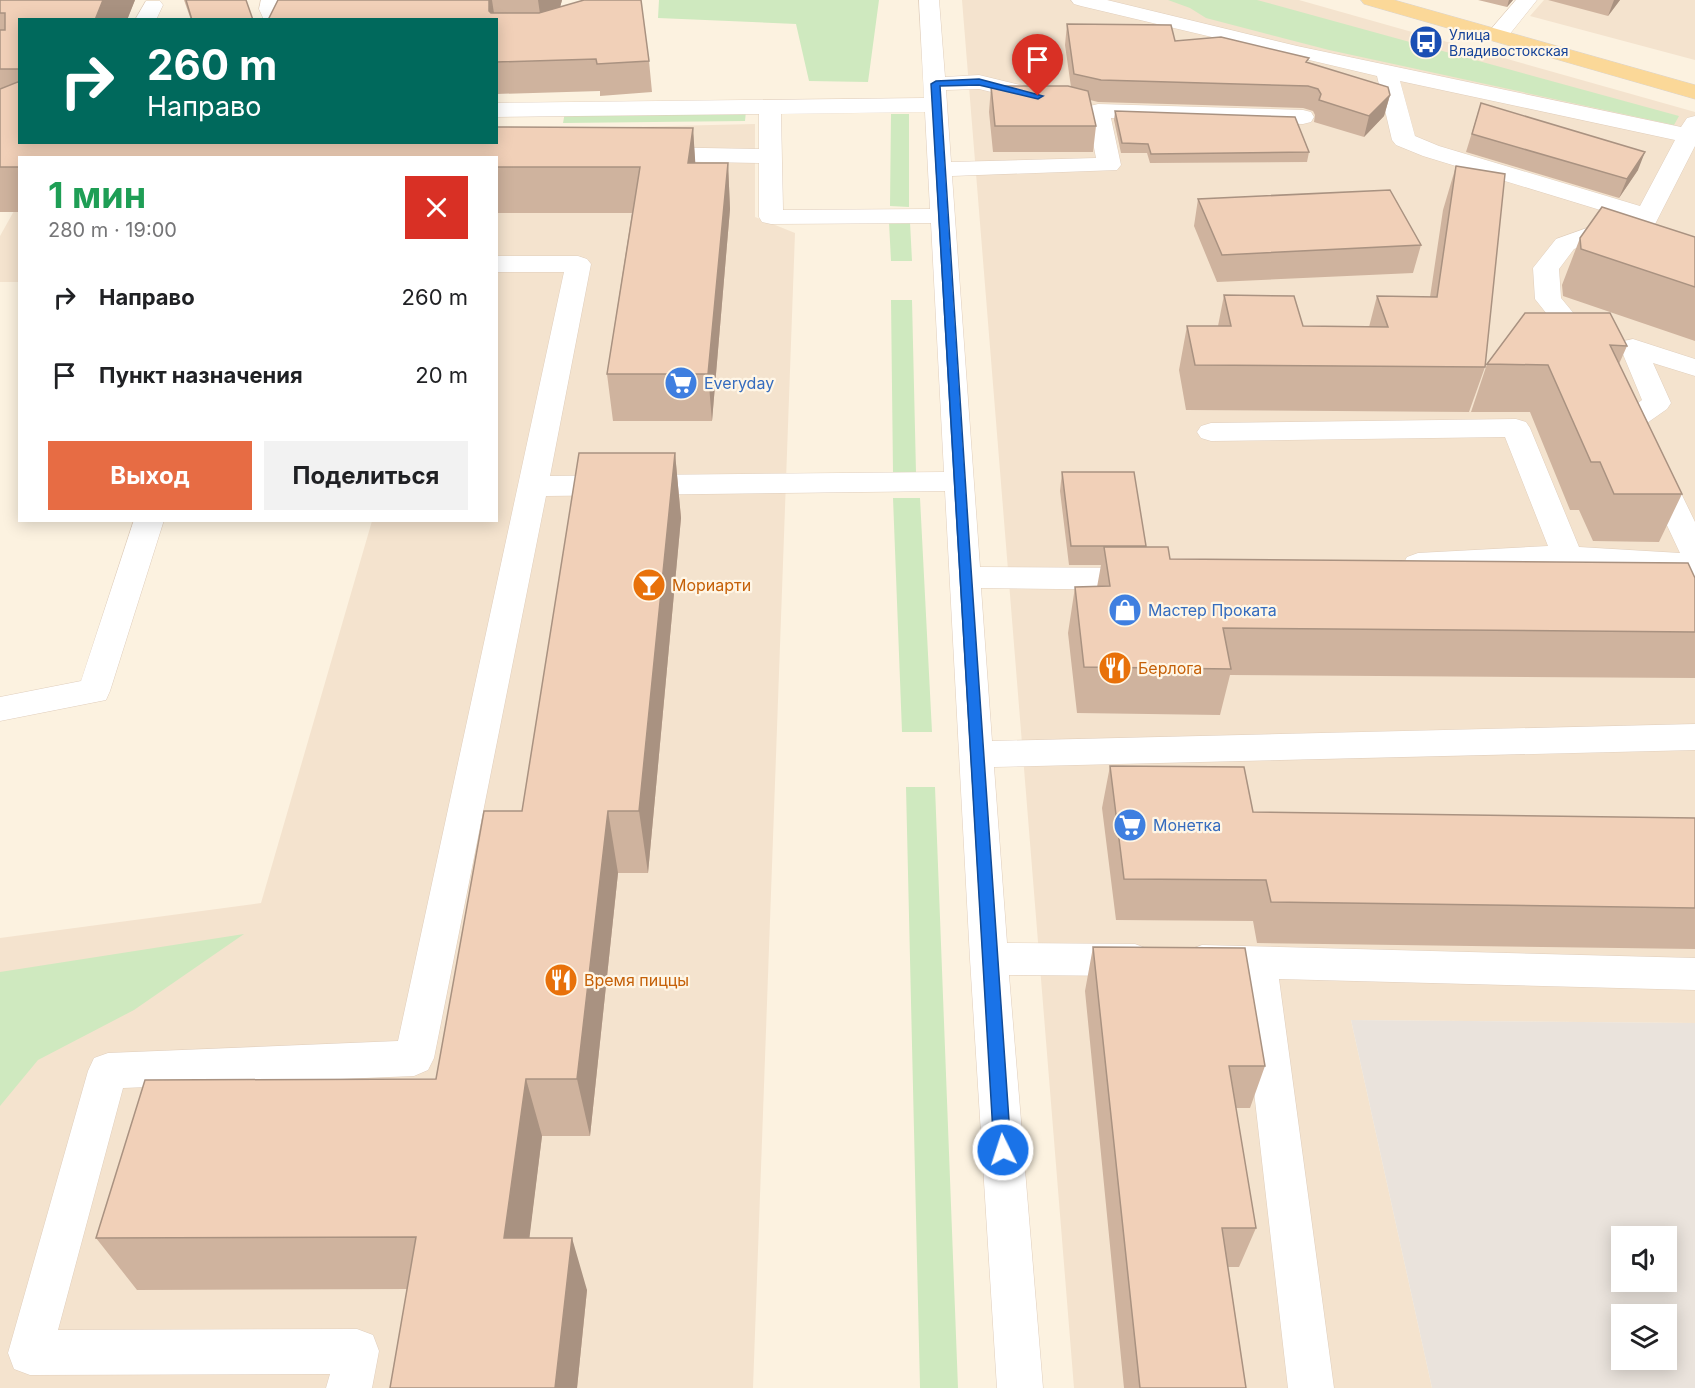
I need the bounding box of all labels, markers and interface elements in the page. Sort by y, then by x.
bus stop icon: Улица Владивостокская [1408,24,1444,60]
place label: Улица Владивостокская [1449,26,1569,59]
pin [1012,34,1063,96]
text: 260 m [147,39,277,90]
icon: right [48,42,126,120]
icon: arrive [1021,43,1054,76]
text: Направо [147,90,262,123]
text: 1 мин [48,173,146,217]
button: close [405,176,468,239]
text: 280 m · 19:00 [48,218,177,242]
icon: right [48,281,81,314]
text: Направо [99,284,195,310]
text: 260 m [402,284,468,310]
icon: arrive [48,359,81,392]
text: Пункт назначения [99,362,303,388]
text: 20 m [415,362,468,388]
supermarket icon: Everyday [663,365,699,401]
place label: Everyday [704,373,774,393]
button: Выход [48,441,252,510]
button: Поделиться [264,441,468,510]
bar icon: Мориарти [631,567,667,603]
place label: Мориарти [672,575,751,595]
shop icon: Мастер Проката [1107,592,1143,628]
place label: Мастер Проката [1148,600,1277,620]
restaurant icon: Берлога [1097,650,1133,686]
place label: Берлога [1138,658,1202,678]
supermarket icon: Монетка [1112,807,1148,843]
place label: Монетка [1153,815,1221,835]
restaurant icon: Время пиццы [543,962,579,998]
place label: Время пиццы [584,970,689,990]
position arrow [971,1118,1035,1182]
map controls [1611,1226,1677,1370]
button: sound [1611,1226,1677,1292]
button: layers [1611,1304,1677,1370]

